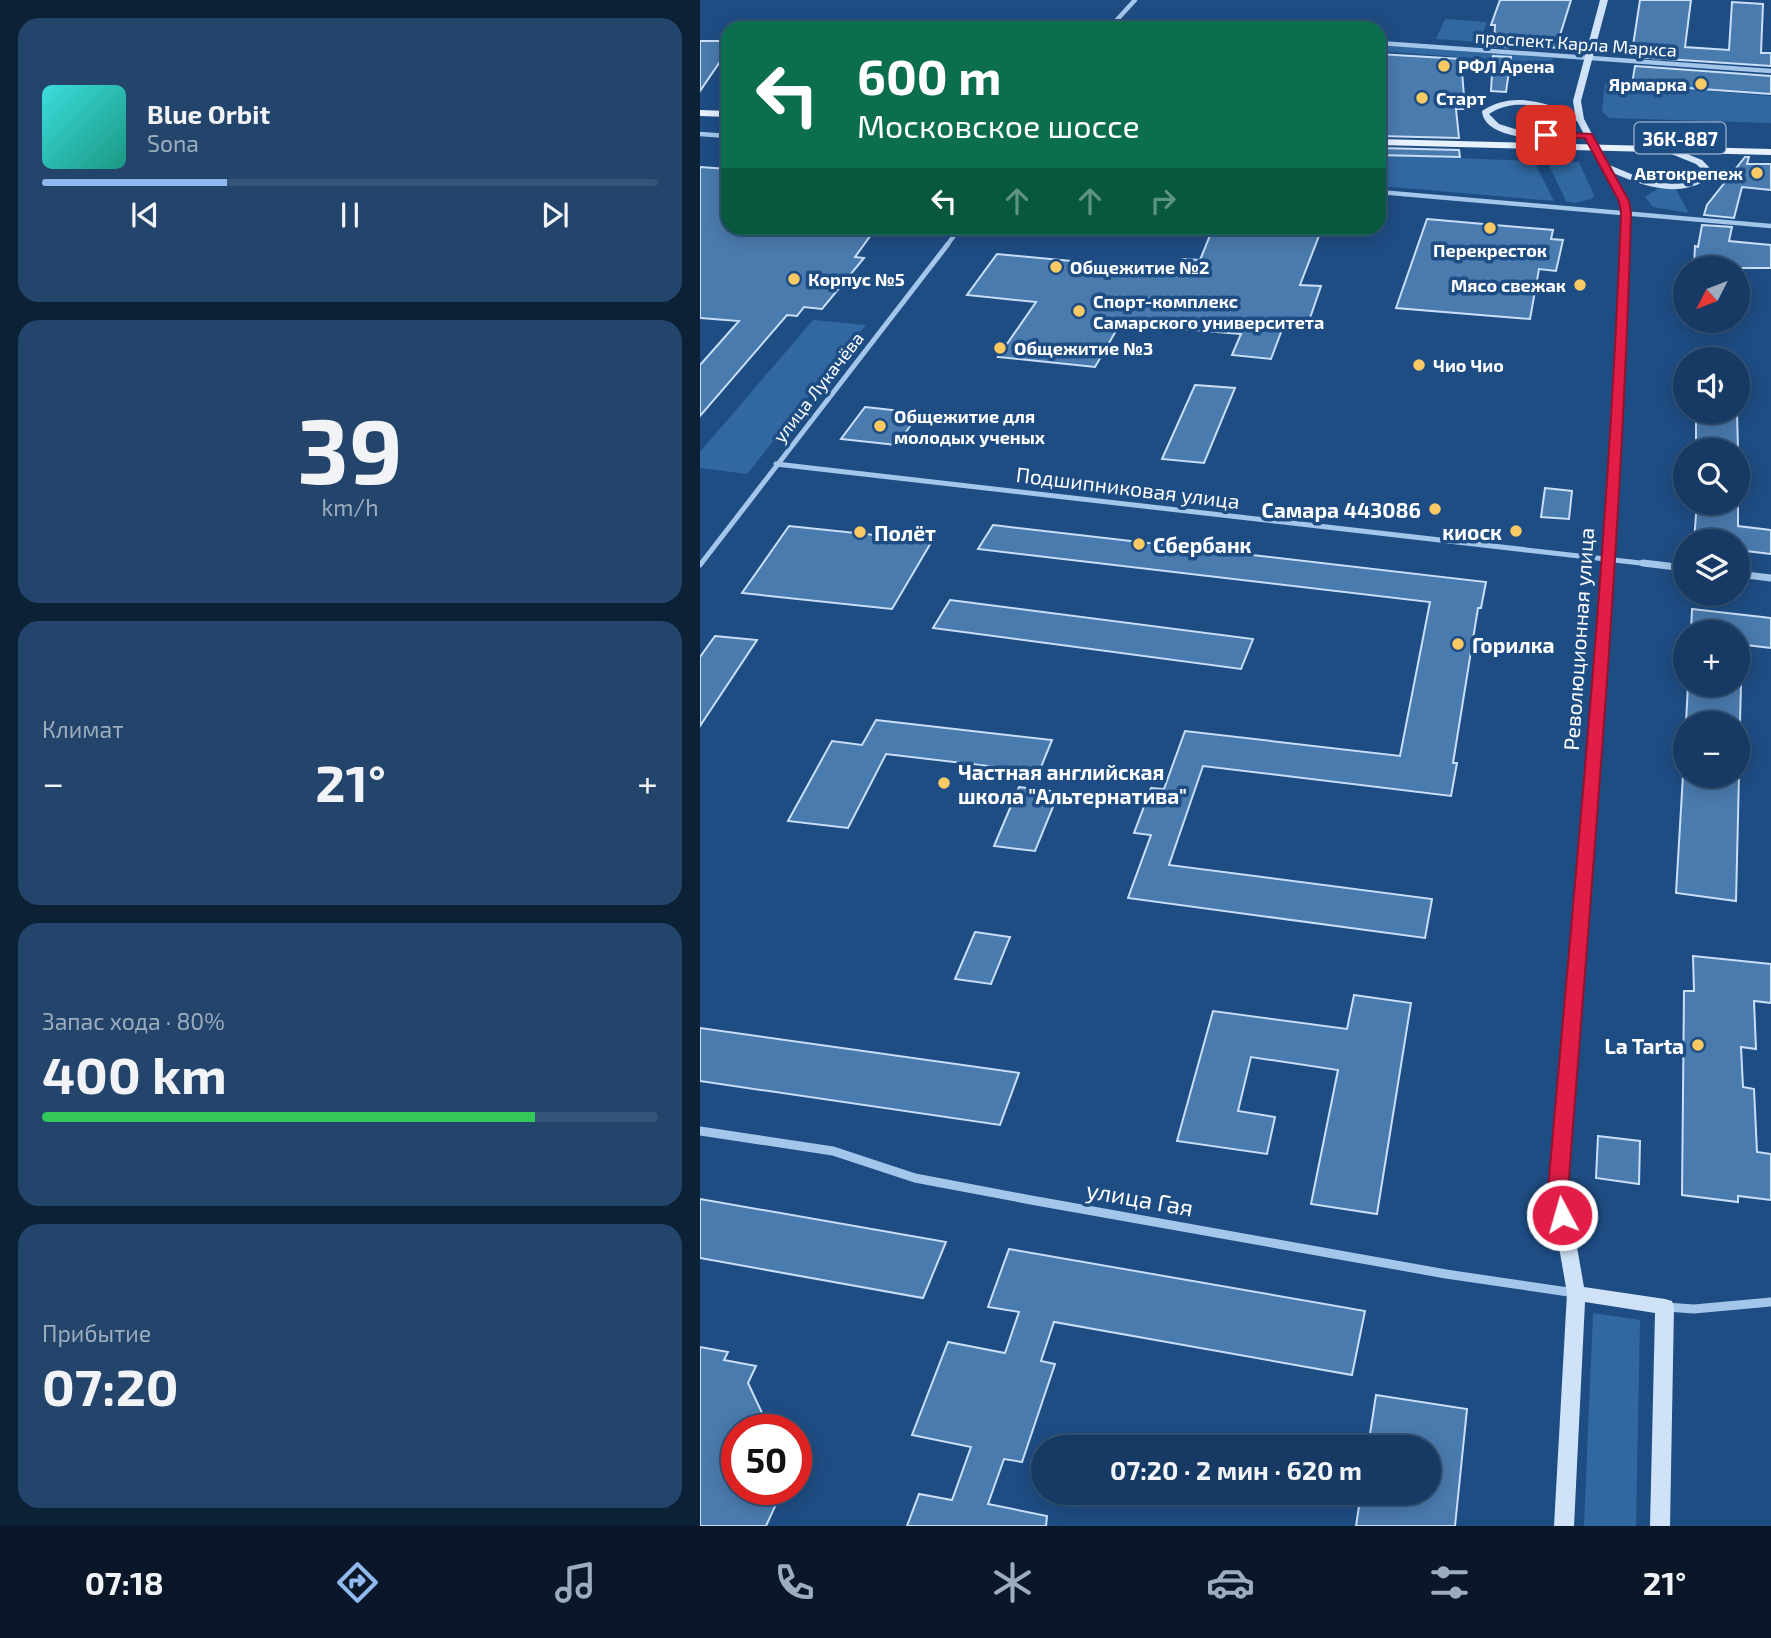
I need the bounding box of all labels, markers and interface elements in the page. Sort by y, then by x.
street label: проспект Карла Маркса [1474,25,1678,61]
text: 600 m [857,46,1002,105]
icon: left [742,49,833,140]
place label: РФЛ Арена [1458,55,1555,77]
marker: РФЛ Арена [1436,58,1452,74]
place label: Ярмарка [1609,73,1687,95]
marker: Ярмарка [1693,76,1709,92]
place label: Старт [1436,87,1486,109]
marker: Старт [1414,90,1430,106]
text: Blue Orbit [147,98,270,129]
pin [1516,105,1576,165]
text: Московское шоссе [857,106,1140,144]
icon: arrive [1527,116,1565,154]
road number: 36К-887 [1634,122,1726,154]
text: Sona [147,129,199,157]
place label: Автокрепеж [1634,162,1743,184]
marker: Автокрепеж [1749,165,1765,181]
icon: left [925,182,963,220]
icon: ahead [998,182,1036,220]
icon: ahead [1071,182,1109,220]
icon: right [1144,182,1182,220]
icon: previous [126,196,164,234]
icon: pause [331,196,369,234]
icon: next [536,196,574,234]
marker: Перекресток [1482,220,1498,236]
place label: Перекресток [1433,239,1547,261]
place label: Общежитие №2 [1070,256,1209,278]
north arrow [1673,256,1750,332]
map controls [1673,256,1750,788]
marker: Общежитие №2 [1048,259,1064,275]
place label: Корпус №5 [808,268,905,290]
marker: Корпус №5 [786,271,802,287]
place label: Мясо свежак [1451,274,1566,296]
marker: Мясо свежак [1572,277,1588,293]
place label: Спорт-комплекс Самарского университета [1093,290,1324,333]
marker: Спорт-комплекс Самарского университета [1071,303,1087,319]
street label: улица Лукачёва [768,327,868,447]
place label: Общежитие №3 [1014,337,1153,359]
marker: Общежитие №3 [992,340,1008,356]
button: sound [1673,347,1750,424]
place label: Чио Чио [1433,354,1504,376]
marker: Чио Чио [1411,357,1427,373]
text: 39 [297,393,403,502]
place label: Общежитие для молодых ученых [894,405,1046,448]
marker: Общежитие для молодых ученых [872,418,888,434]
button: search [1673,438,1750,515]
street label: Подшипниковая улица [1015,461,1241,514]
text: km/h [321,493,379,521]
place label: Самара 443086 [1261,497,1421,522]
marker: Самара 443086 [1427,501,1443,517]
place label: киоск [1442,519,1502,544]
place label: Полёт [874,520,936,545]
marker: киоск [1508,523,1524,539]
marker: Полёт [852,524,868,540]
street label: Революционная улица [1558,527,1599,751]
button: layers [1673,529,1750,606]
place label: Сбербанк [1153,532,1252,557]
marker: Сбербанк [1131,536,1147,552]
button: + [1673,620,1750,697]
place label: Горилка [1472,632,1555,657]
marker: Горилка [1450,636,1466,652]
button: − [1673,711,1750,788]
text: Климат [42,715,123,743]
text: 21° [315,750,386,812]
text: − [42,759,64,805]
text: + [637,759,658,805]
place label: Частная английская школа "Альтернатива" [958,759,1187,808]
marker: Частная английская школа "Альтернатива" [936,775,952,791]
text: Запас хода · 80% [42,1007,225,1035]
place label: La Tarta [1604,1033,1684,1058]
marker: La Tarta [1690,1037,1706,1053]
text: 400 km [42,1042,227,1104]
street label: улица Гая [1084,1174,1196,1223]
position arrow [1525,1178,1599,1252]
text: Прибытие [42,1319,151,1347]
text: 07:20 [42,1354,179,1416]
speed limit sign: 50 [721,1414,812,1505]
text: 07:20 · 2 мин · 620 m [1110,1454,1362,1485]
icon: directions [333,1558,382,1607]
icon: music [551,1558,600,1607]
icon: phone [770,1558,819,1607]
icon: climate [988,1558,1037,1607]
icon: car [1206,1558,1255,1607]
icon: filters [1425,1558,1474,1607]
text: 07:18 [85,1563,164,1601]
text: 21° [1643,1563,1686,1601]

